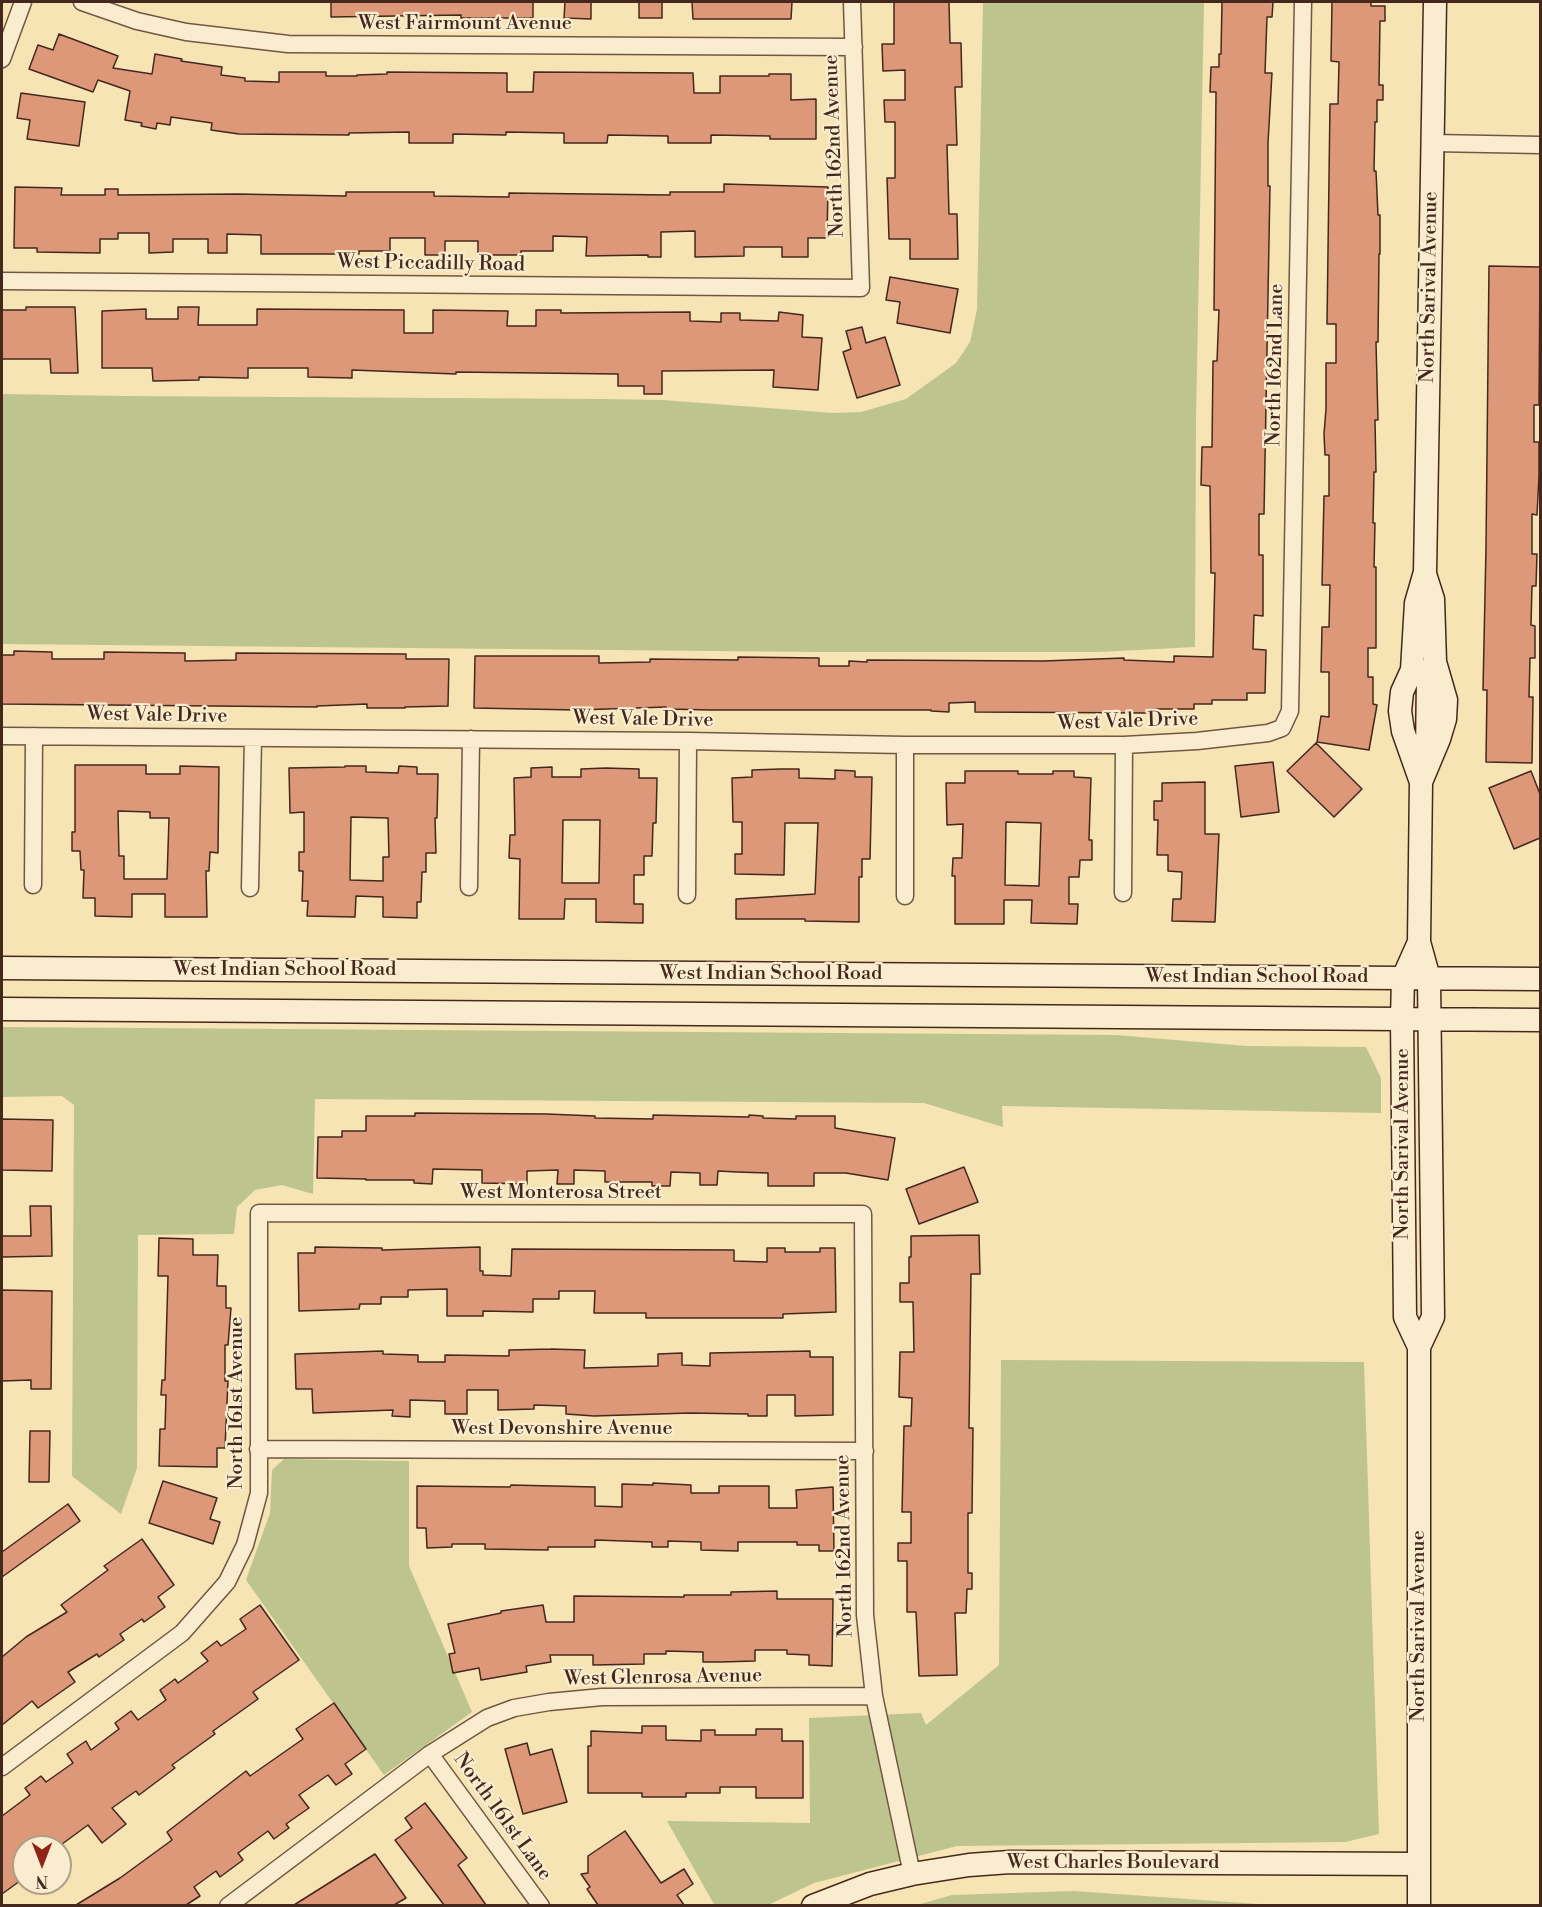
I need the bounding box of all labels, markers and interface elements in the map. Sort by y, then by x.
street label: West Fairmount Avenue [358,12,572,36]
street label: North 162nd Avenue [820,54,850,238]
street label: North Sarival Avenue [1416,191,1444,383]
street label: West Piccadilly Road [337,250,525,278]
street label: North 162nd Lane [1263,283,1289,447]
street label: West Vale Drive [86,703,228,729]
street label: West Vale Drive [572,707,714,733]
street label: West Vale Drive [1057,708,1199,736]
street label: West Indian School Road [174,958,396,982]
street label: West Indian School Road [660,962,882,986]
street label: West Indian School Road [1146,965,1368,989]
street label: North Sarival Avenue [1391,1048,1415,1240]
street label: West Monterosa Street [460,1181,662,1205]
street label: North 161st Avenue [225,1317,249,1489]
street label: West Devonshire Avenue [451,1417,673,1441]
street label: North 162nd Avenue [831,1454,859,1638]
street label: North Sarival Avenue [1407,1530,1431,1722]
street label: West Glenrosa Avenue [564,1664,762,1692]
street label: North 161st Lane [448,1748,556,1886]
north arrow [12,1835,72,1895]
street label: West Charles Boulevard [1007,1851,1219,1875]
text: N [36,1871,48,1891]

